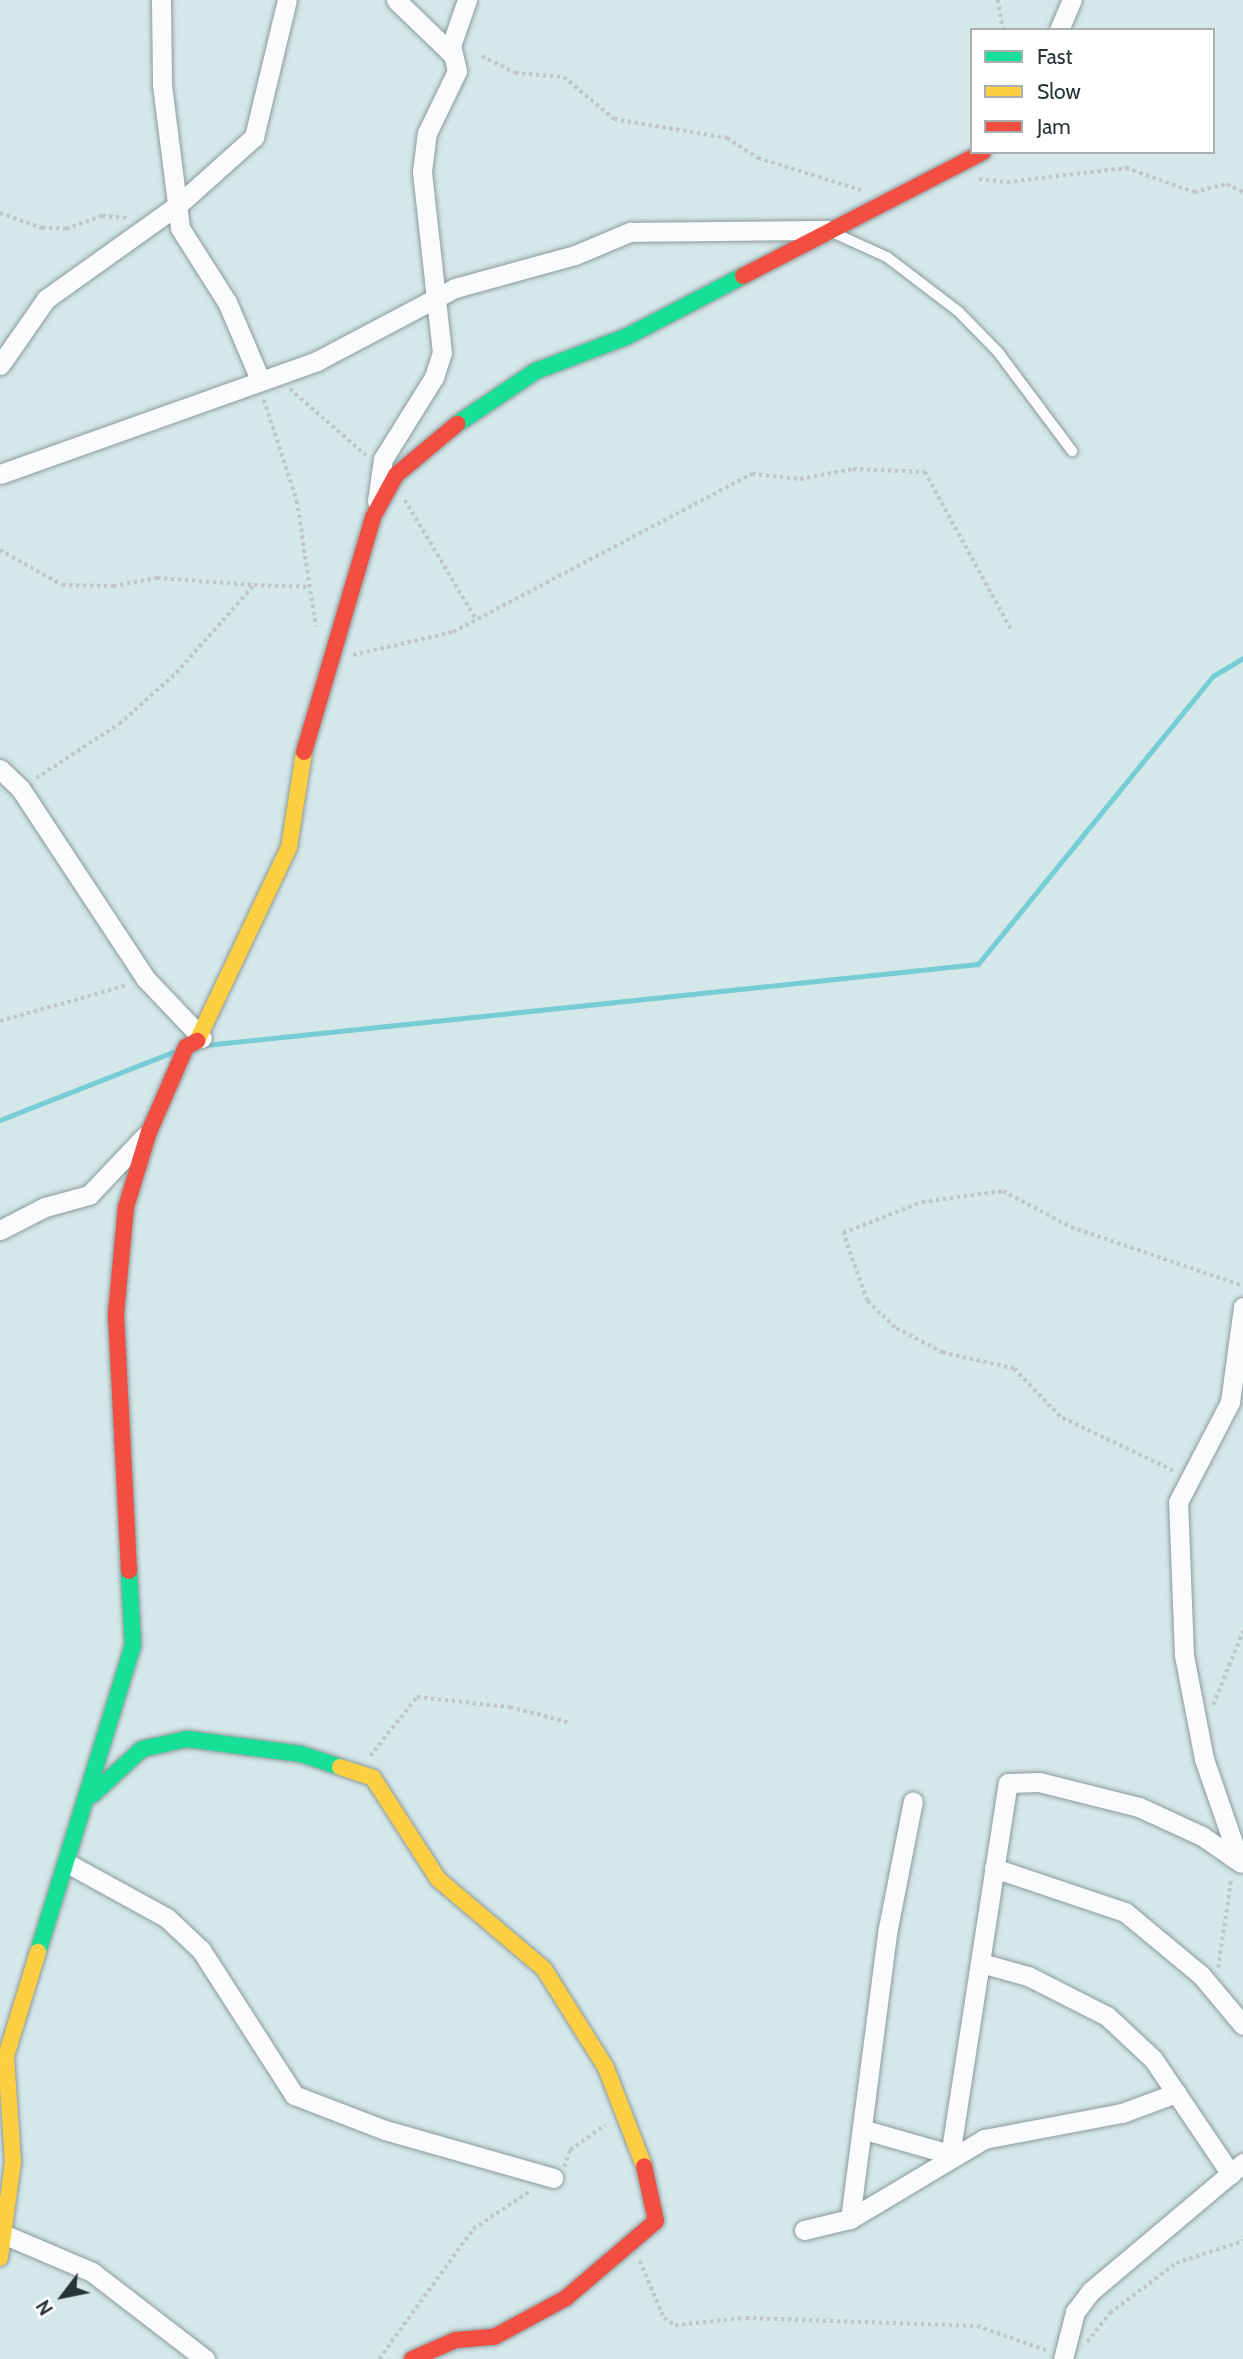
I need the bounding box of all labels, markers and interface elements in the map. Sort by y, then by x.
legend [970,28,1215,154]
text: Fast [1037,44,1073,69]
text: Slow [1037,79,1081,104]
text: Jam [1037,114,1071,139]
north arrow [28,2261,98,2331]
text: N [31,2296,58,2319]

